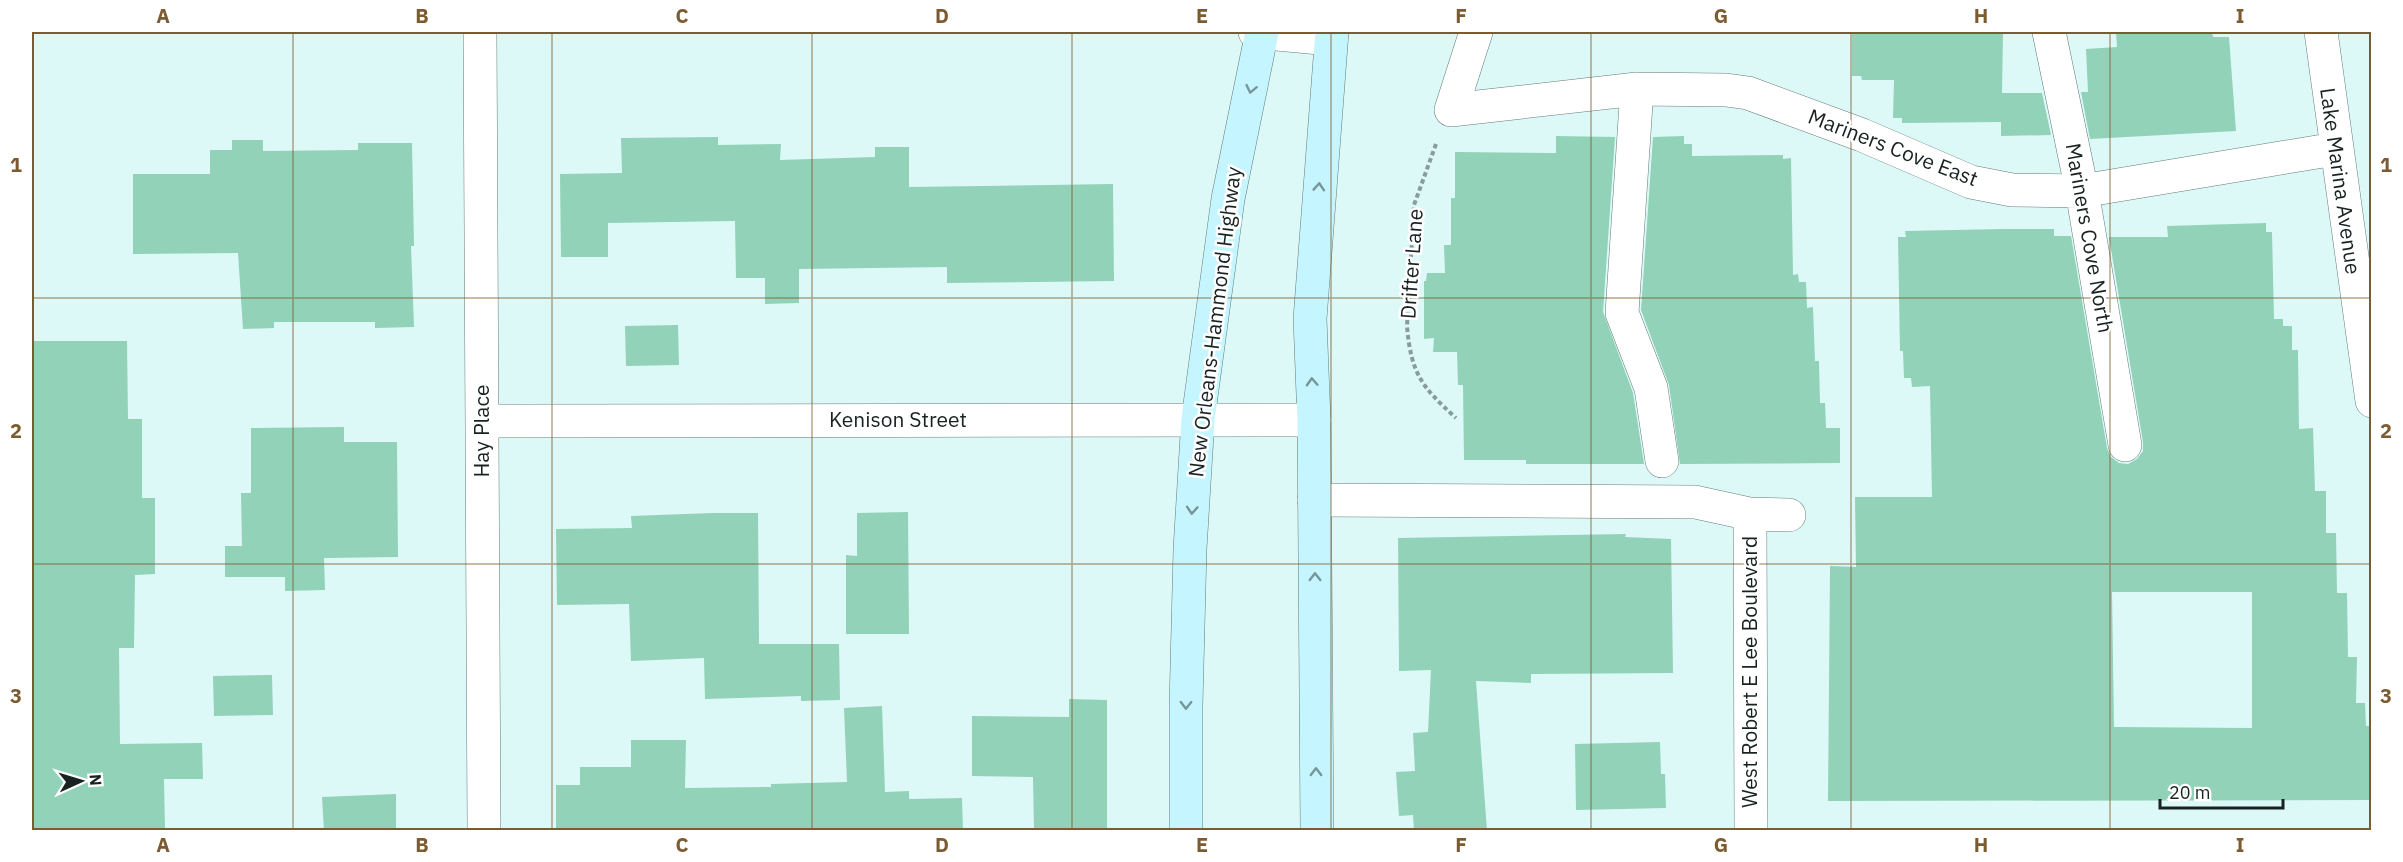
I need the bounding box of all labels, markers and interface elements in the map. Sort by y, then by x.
text: A [156,2,170,29]
text: B [415,2,429,29]
text: C [675,2,689,29]
text: D [935,2,949,29]
text: E [1196,2,1208,29]
text: F [1455,2,1467,29]
text: G [1714,2,1728,29]
text: H [1974,2,1988,29]
text: I [2236,2,2244,29]
one-way arrow [1245,84,1258,94]
street label: Lake Marina Avenue [2314,86,2368,276]
street label: Mariners Cove East [1804,102,1982,192]
street label: Mariners Cove North [2059,141,2120,335]
text: 1 [10,151,22,178]
text: 1 [2380,151,2392,178]
street label: New Orleans-Hammond Highway [1181,164,1247,479]
one-way arrow [1313,183,1326,192]
street label: Drifter Lane [1393,208,1429,320]
one-way arrow [1306,378,1319,387]
street label: Hay Place [467,384,495,478]
street label: Kenison Street [829,405,967,433]
text: 2 [10,417,22,444]
text: 2 [2380,417,2392,444]
one-way arrow [1186,506,1199,515]
street label: West Robert E Lee Boulevard [1735,536,1763,808]
one-way arrow [1309,573,1321,582]
text: 3 [10,682,22,709]
text: 3 [2380,682,2392,709]
one-way arrow [1180,701,1192,710]
north arrow [51,751,111,811]
one-way arrow [1310,768,1322,777]
scale bar [2160,772,2283,810]
text: N [86,773,106,786]
text: 20 m [2169,781,2211,804]
text: A [156,831,170,858]
text: B [415,831,429,858]
text: C [675,831,689,858]
text: D [935,831,949,858]
text: E [1196,831,1208,858]
text: F [1455,831,1467,858]
text: G [1714,831,1728,858]
text: H [1974,831,1988,858]
text: I [2236,831,2244,858]

